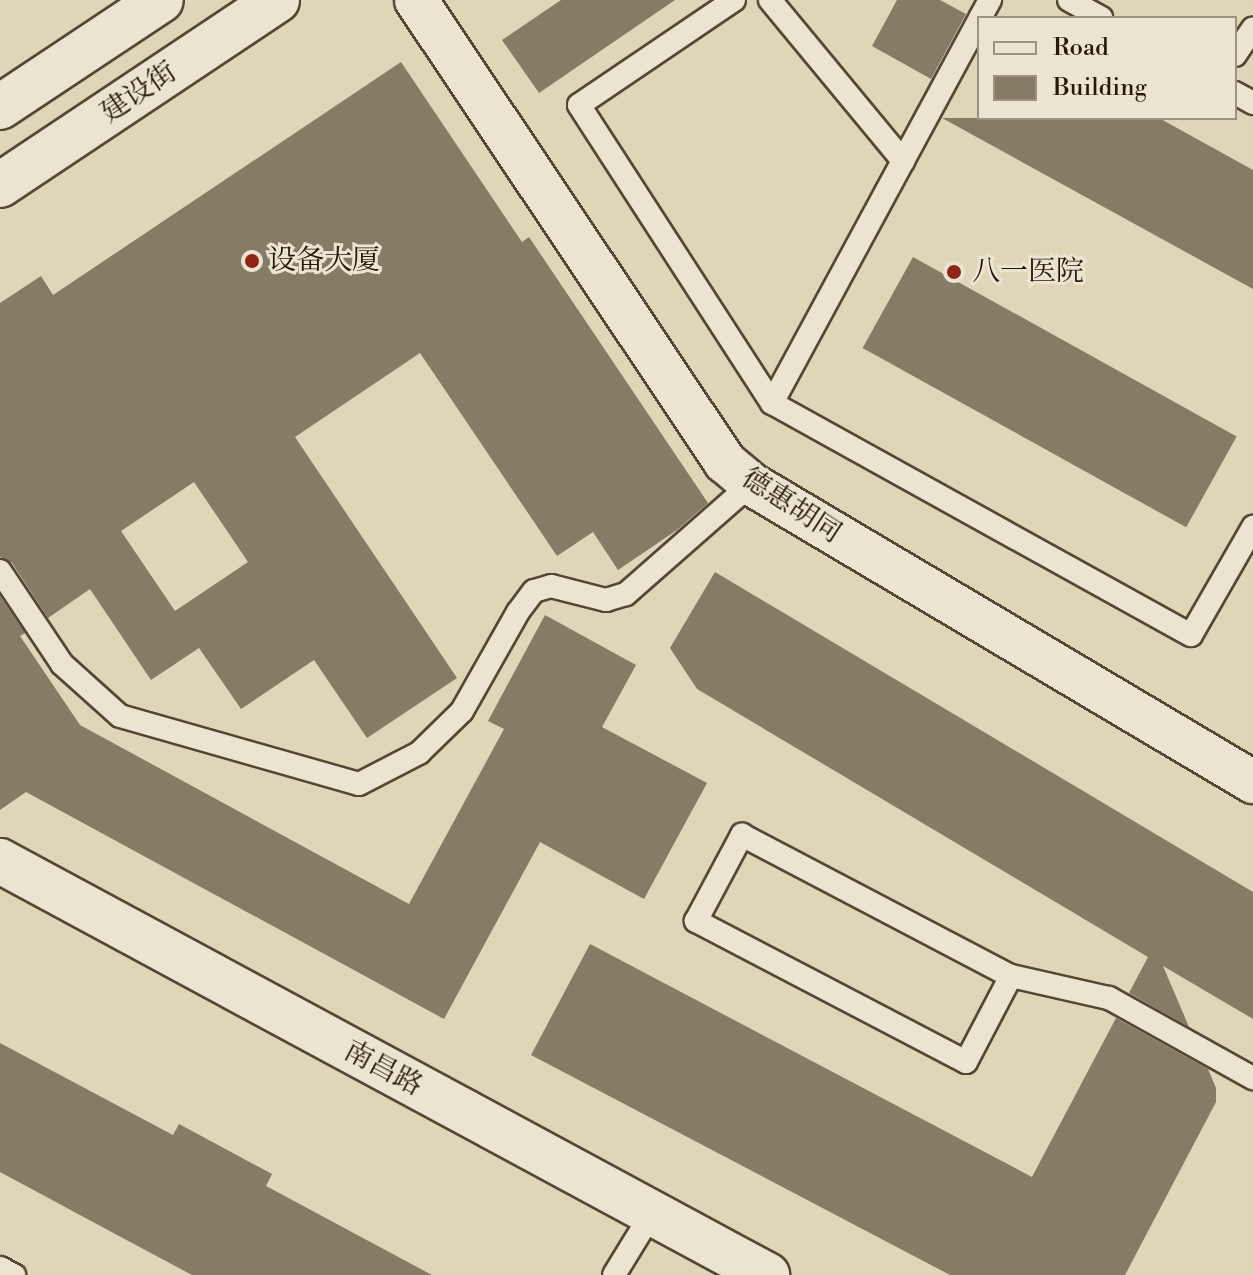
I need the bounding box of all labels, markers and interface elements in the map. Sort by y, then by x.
legend [977,16,1237,120]
text: Road [1053,33,1109,63]
street label: 建设街 [95,56,183,130]
text: Building [1053,73,1147,103]
place label: 设备大厦 [268,244,380,278]
marker: 设备大厦 [243,252,261,270]
place label: 八一医院 [972,255,1084,289]
marker: 八一医院 [943,261,965,283]
street label: 德惠胡同 [735,461,847,551]
street label: 南昌路 [338,1034,428,1104]

